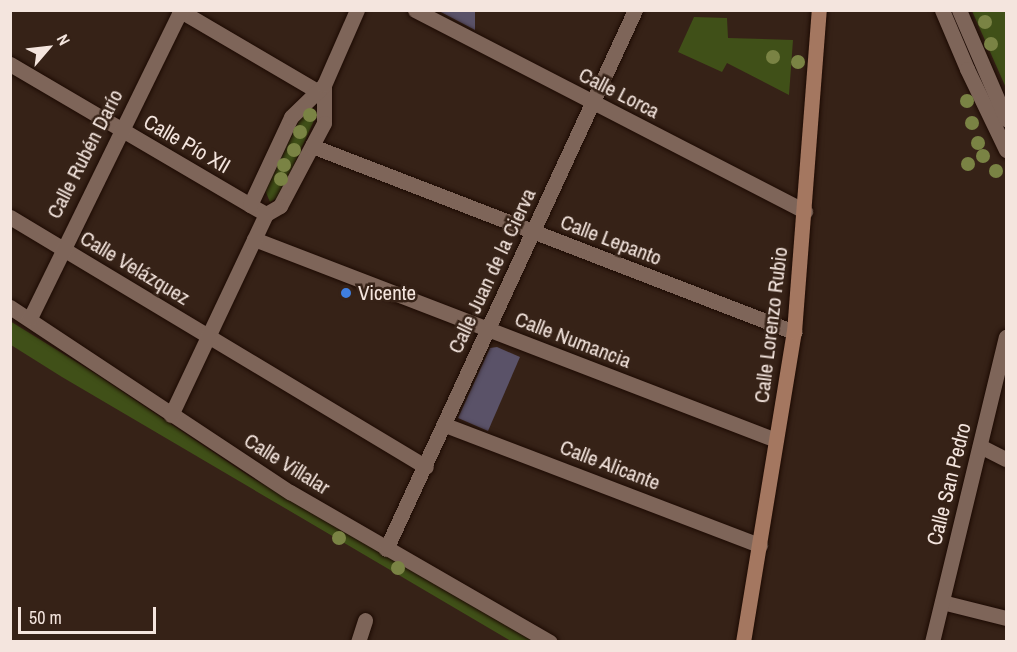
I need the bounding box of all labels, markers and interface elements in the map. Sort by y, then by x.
north arrow [18,18,78,78]
text: N [52,30,76,49]
street label: Calle Lorca [574,62,664,124]
street label: Calle Rubén Darío [42,85,128,223]
street label: Calle Pío XII [139,109,235,179]
street label: Calle Juan de la Cierva [443,185,541,357]
street label: Calle Lepanto [557,209,665,271]
street label: Calle Velázquez [76,225,194,311]
street label: Calle Lorenzo Rubio [749,246,793,404]
place label: Vicente [358,280,416,306]
marker: Vicente [339,286,353,300]
street label: Calle Numancia [511,306,635,374]
street label: Calle San Pedro [922,420,976,548]
street label: Calle Villalar [239,428,335,500]
street label: Calle Alicante [556,434,664,496]
scale bar [21,595,159,633]
text: 50 m [29,605,62,630]

